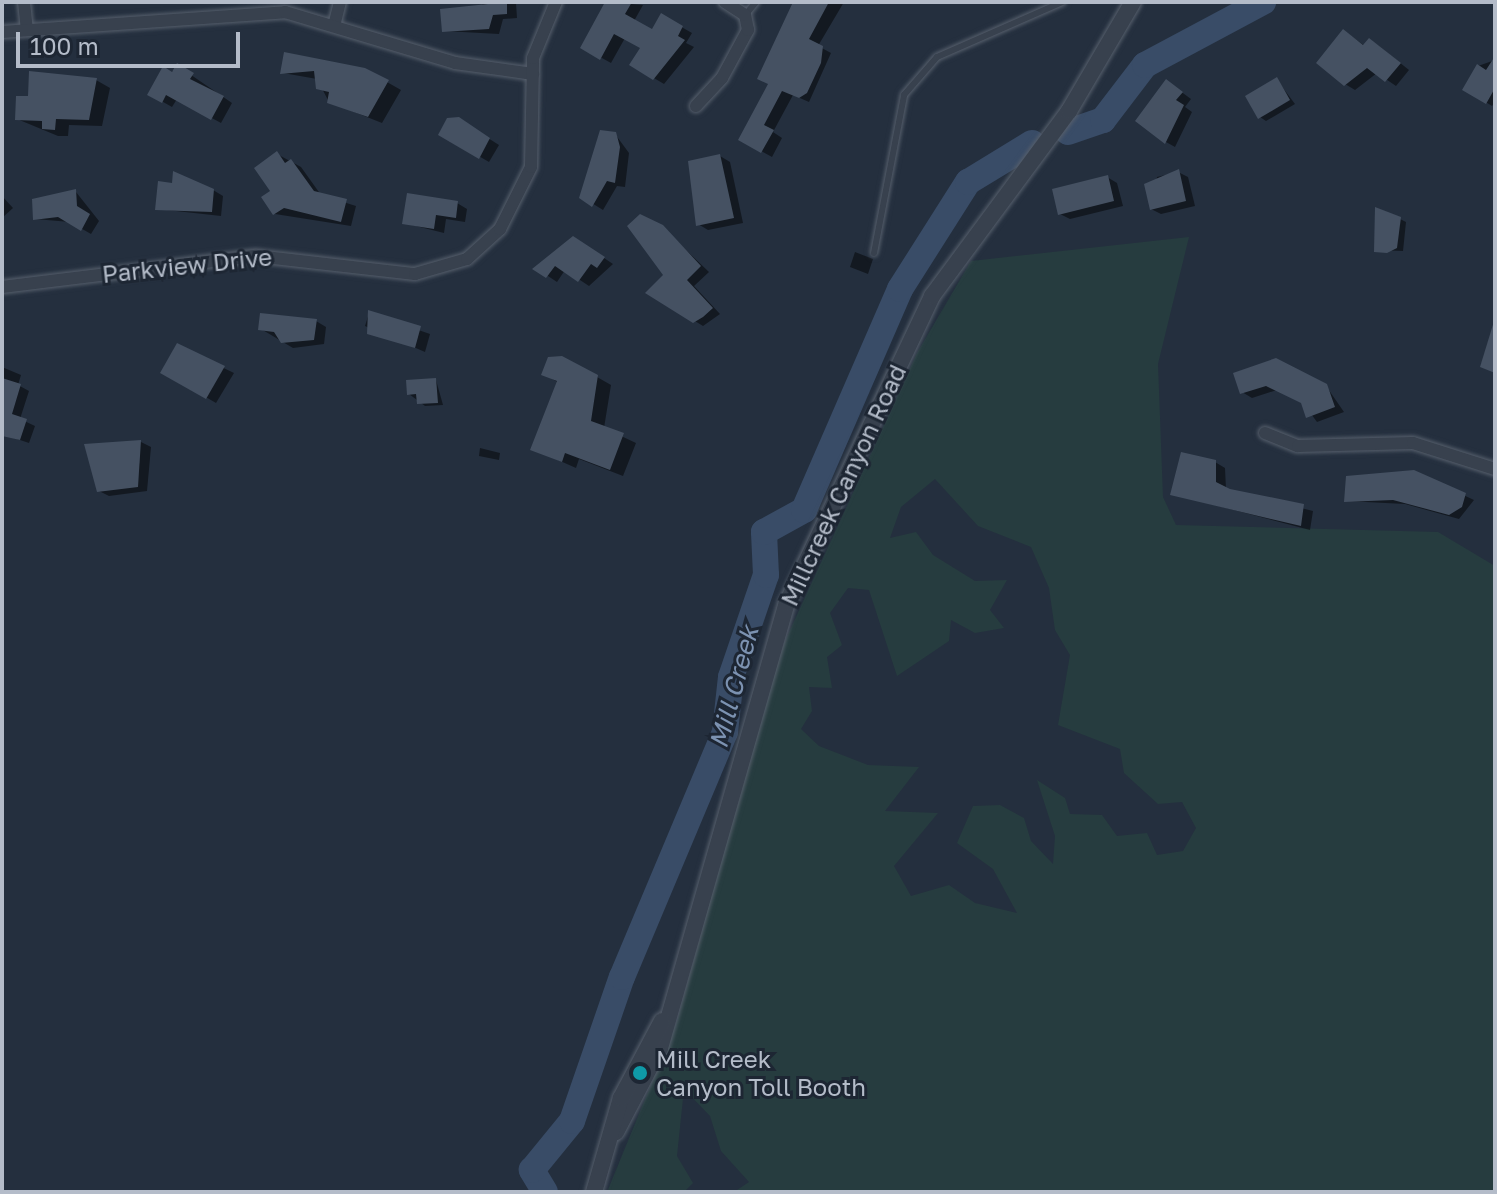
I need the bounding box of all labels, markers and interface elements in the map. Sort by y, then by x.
scale bar [20,16,244,66]
text: 100 m [30,31,99,60]
street label: Parkview Drive [101,242,273,288]
street label: Millcreek Canyon Road [774,360,912,610]
water label: Mill Creek [703,623,765,751]
place label: Mill Creek Canyon Toll Booth [656,1045,866,1101]
marker: Mill Creek Canyon Toll Booth [631,1064,649,1082]

